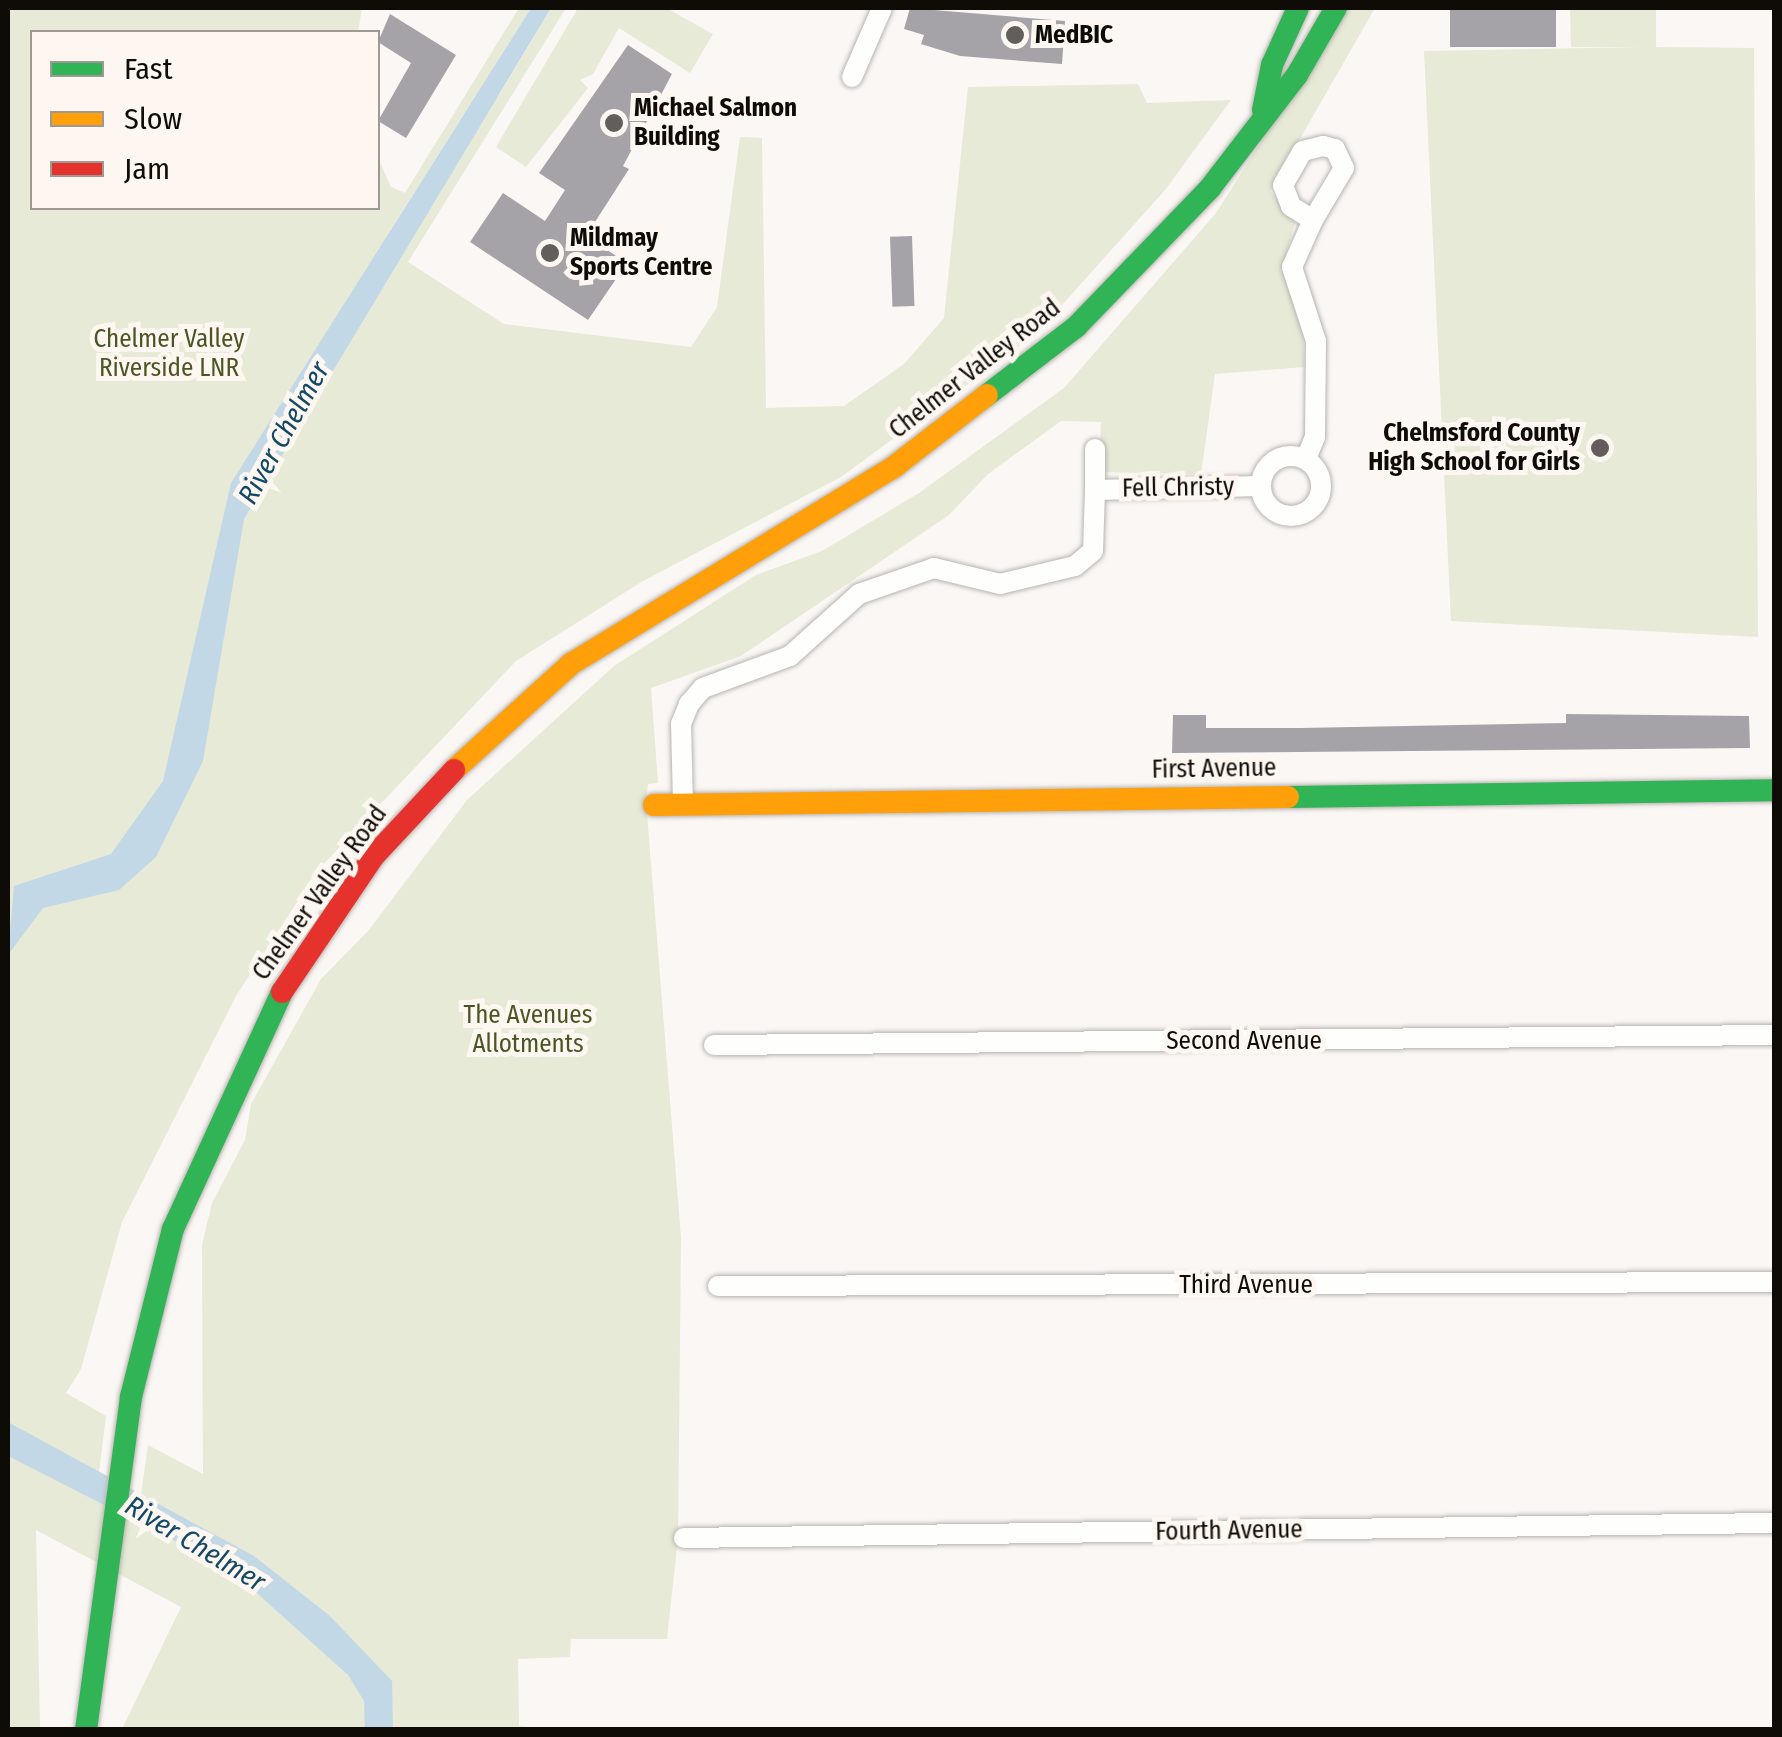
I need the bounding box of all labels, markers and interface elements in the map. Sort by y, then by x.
place label: MedBIC [1035,20,1113,50]
marker: MedBIC [1004,24,1026,46]
legend [30,30,380,210]
text: Fast [124,51,172,87]
place label: Michael Salmon Building [634,94,797,153]
text: Slow [124,101,182,137]
marker: Michael Salmon Building [603,112,625,134]
text: Jam [124,151,170,187]
place label: Mildmay Sports Centre [570,224,712,283]
marker: Mildmay Sports Centre [539,242,561,264]
street label: Chelmer Valley Road [884,293,1066,445]
park label: Chelmer Valley Riverside LNR [94,325,244,384]
water label: River Chelmer [231,356,337,510]
place label: Chelmsford County High School for Girls [1368,419,1580,478]
marker: Chelmsford County High School for Girls [1589,437,1611,459]
street label: Fell Christy [1122,472,1234,504]
street label: First Avenue [1151,753,1277,785]
street label: Chelmer Valley Road [247,800,393,986]
park label: The Avenues Allotments [464,1001,592,1060]
street label: Second Avenue [1166,1026,1322,1056]
street label: Third Avenue [1179,1270,1313,1300]
water label: River Chelmer [119,1489,271,1599]
street label: Fourth Avenue [1155,1515,1303,1547]

